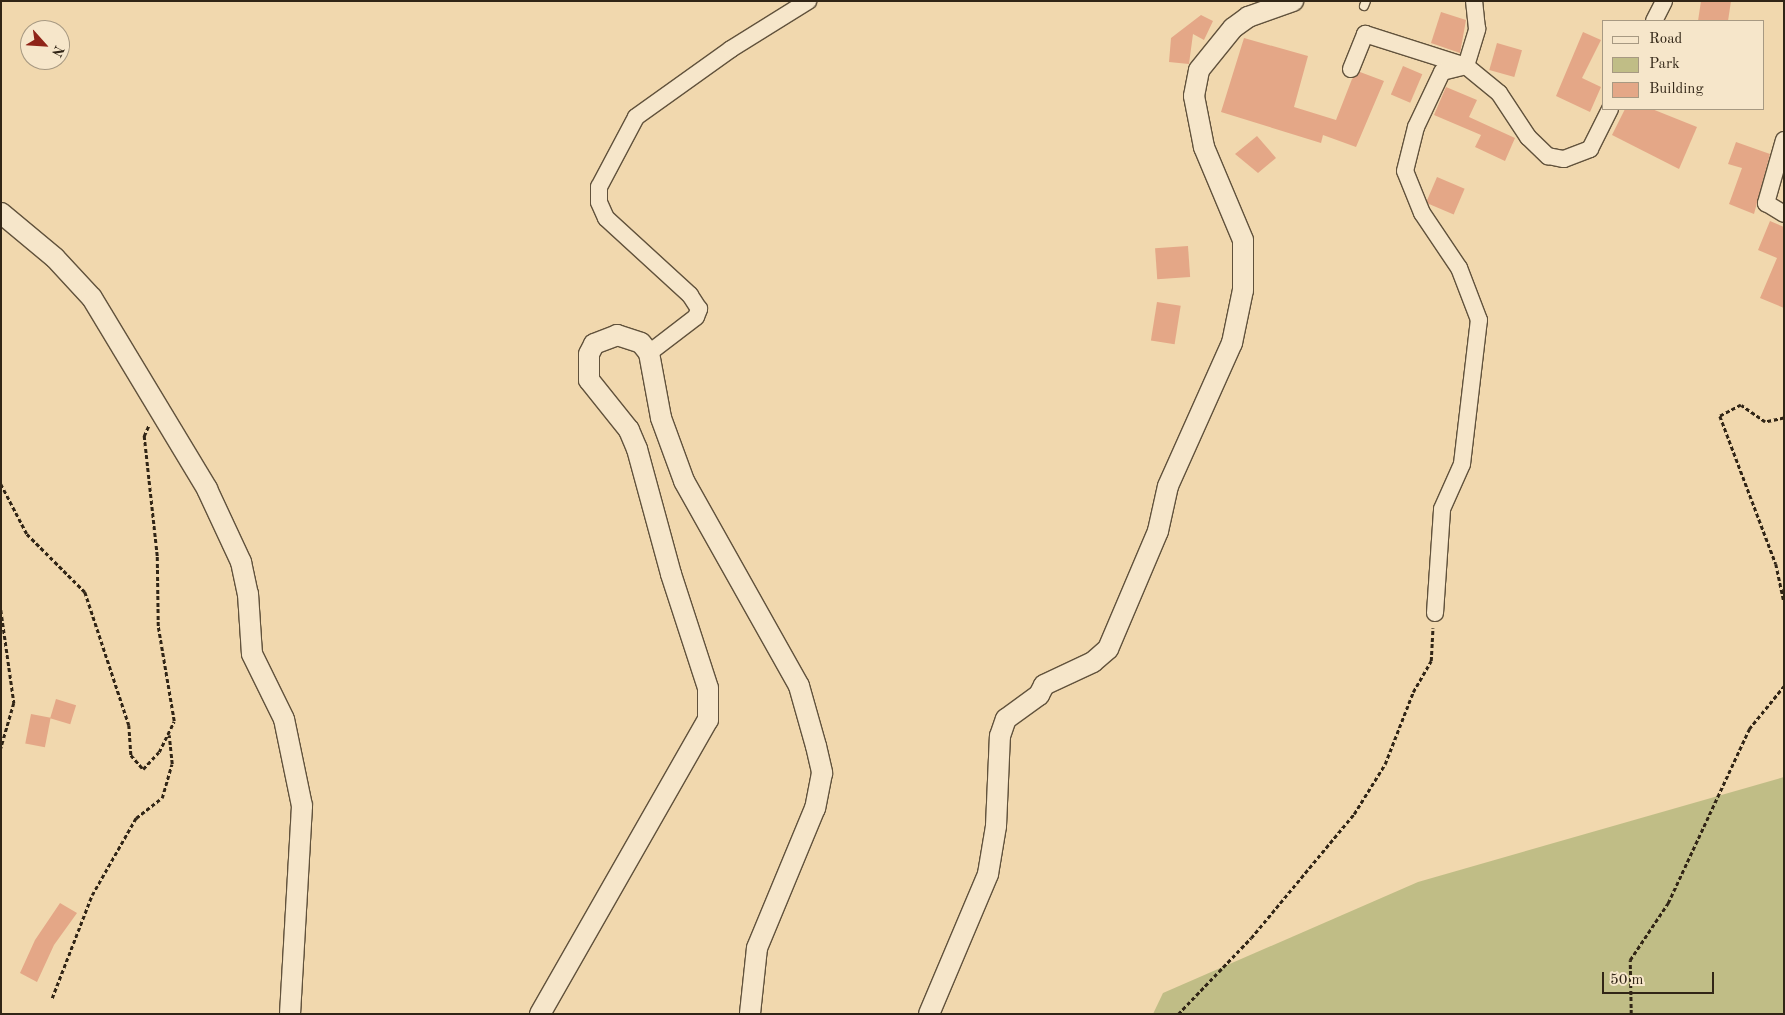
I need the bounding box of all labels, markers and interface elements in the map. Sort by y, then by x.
north arrow [20,20,70,70]
legend [1602,20,1765,110]
text: Road [1649,32,1682,47]
text: N [49,43,66,59]
text: Park [1649,57,1680,72]
text: Building [1649,82,1704,97]
scale bar [1605,962,1718,994]
text: 50 m [1610,973,1644,988]

